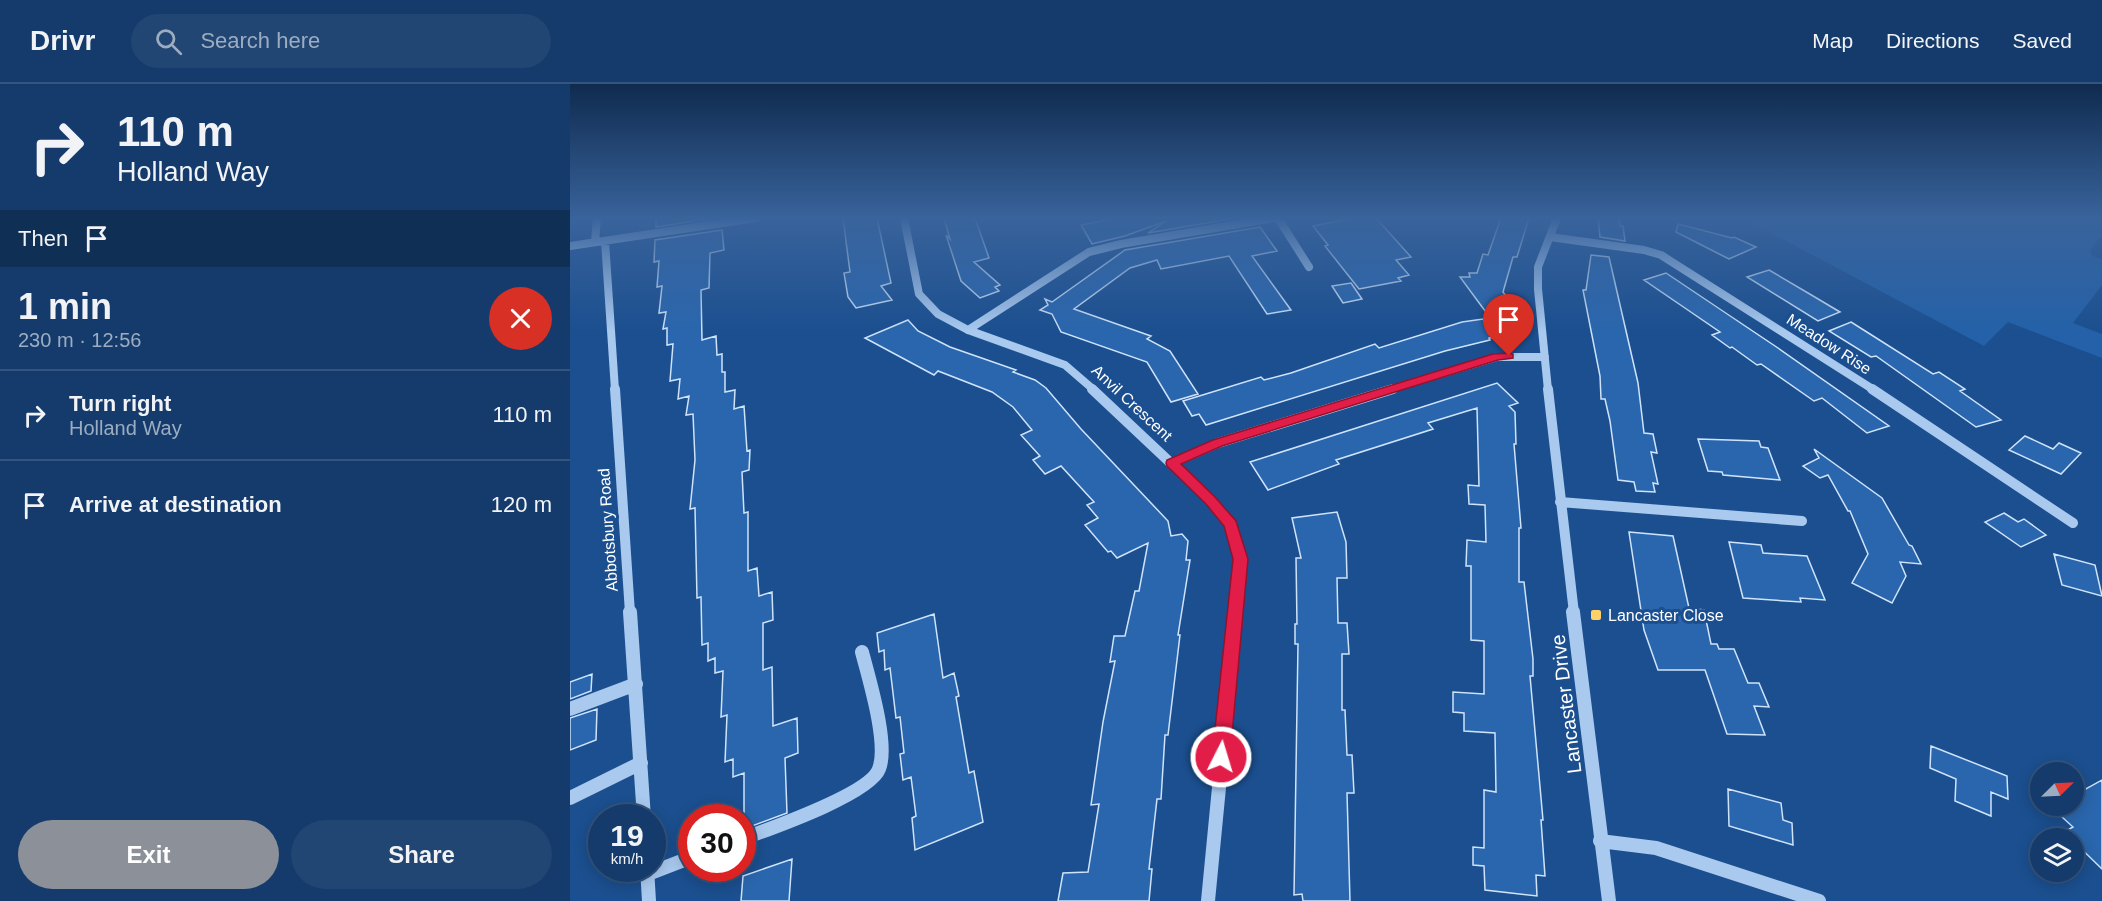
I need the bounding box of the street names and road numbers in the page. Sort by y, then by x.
street label: Meadow Rise [1784,310,1874,378]
street label: Anvil Crescent [1088,362,1176,445]
street label: Abbotsbury Road [595,468,621,592]
street label: Lancaster Drive [1547,633,1585,775]

